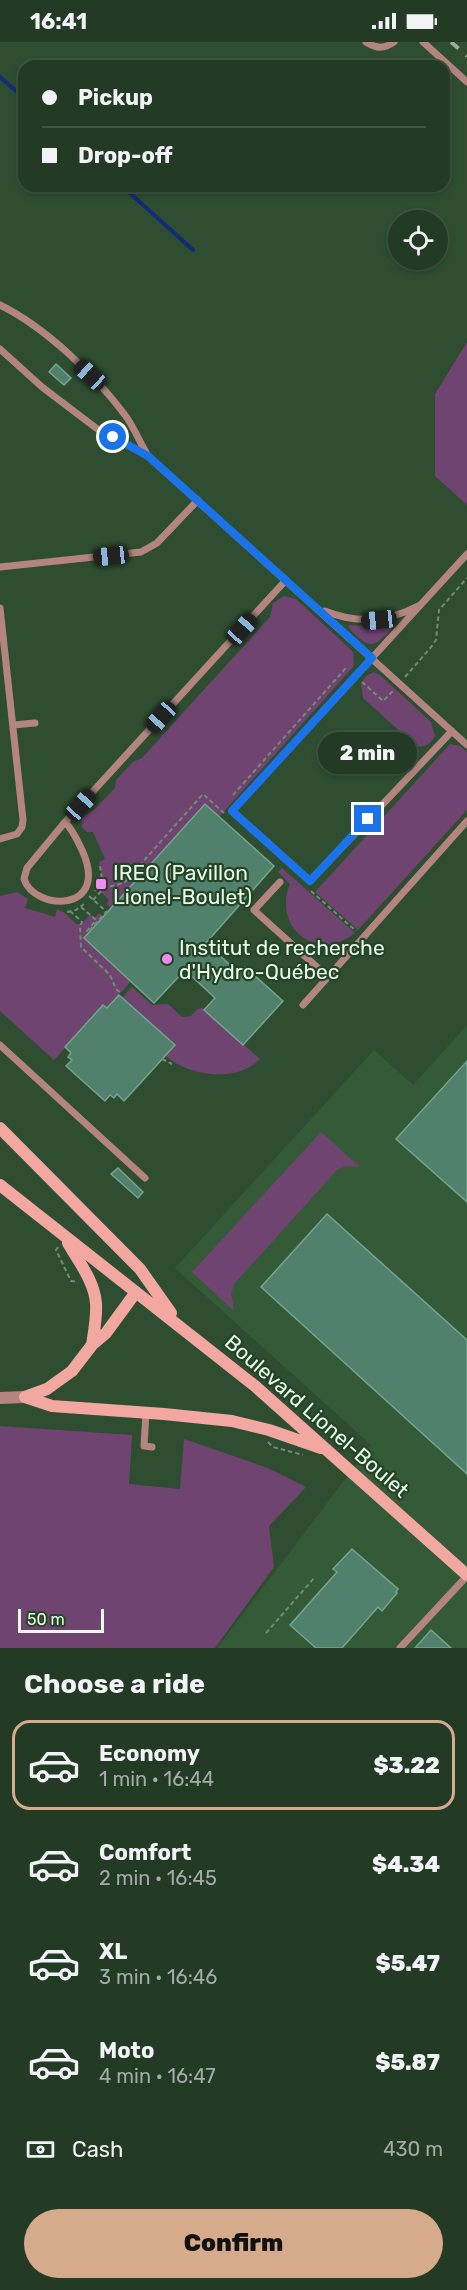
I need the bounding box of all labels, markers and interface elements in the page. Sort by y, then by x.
text: 16:41 [30,8,87,35]
text: Pickup [78,84,153,111]
text: Drop-off [78,142,173,169]
map controls [388,210,448,270]
button: locate [388,210,448,270]
car [71,356,109,394]
route start [99,423,126,450]
car [92,545,130,567]
car [360,609,398,631]
car [223,610,261,648]
car [142,698,180,736]
callout: 2 min [318,732,418,774]
text: 2 min [340,741,395,765]
car [62,786,100,824]
route end [354,805,381,832]
place label: IREQ (Pavillon Lionel-Boulet) [113,860,252,909]
marker: IREQ (Pavillon Lionel-Boulet) [94,877,108,891]
place label: Institut de recherche d'Hydro-Québec [179,935,385,984]
marker: Institut de recherche d'Hydro-Québec [160,952,174,966]
street label: Boulevard Lionel-Boulet [220,1329,414,1503]
scale bar [18,1606,104,1634]
text: 50 m [27,1610,65,1629]
text: Choose a ride [24,1668,205,1700]
icon: car [27,1738,81,1792]
text: Economy [99,1740,200,1767]
text: $3.22 [373,1752,440,1779]
text: 1 min · 16:44 [99,1767,214,1791]
icon: car [27,1837,81,1891]
text: Comfort [99,1839,191,1866]
text: $4.34 [372,1851,440,1878]
text: 2 min · 16:45 [99,1866,217,1890]
icon: car [27,1936,81,1990]
text: XL [99,1938,127,1965]
text: $5.47 [376,1950,440,1977]
text: 3 min · 16:46 [99,1965,217,1989]
icon: car [27,2035,81,2089]
text: Moto [99,2037,154,2064]
text: $5.87 [375,2049,440,2076]
text: 4 min · 16:47 [99,2064,216,2088]
icon: cash [24,2133,57,2166]
text: Cash [72,2136,123,2163]
text: 430 m [383,2137,443,2161]
button: Confirm [24,2209,443,2278]

